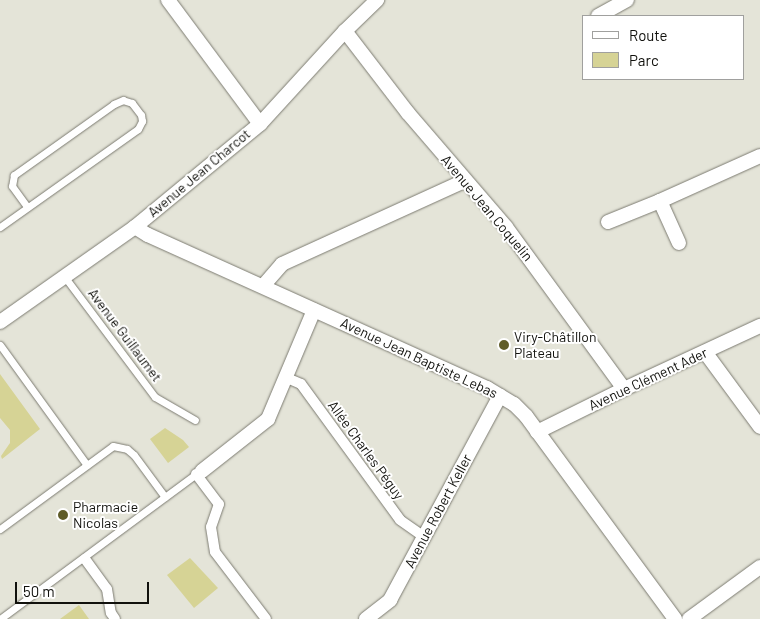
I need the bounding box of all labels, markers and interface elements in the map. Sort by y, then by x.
legend [582,15,745,80]
text: Route [629,26,668,44]
text: Parc [629,51,659,69]
street label: Avenue Jean Charcot [144,125,254,221]
street label: Avenue Jean Coquelin [438,152,536,264]
street label: Avenue Guillaumet [85,285,165,385]
street label: Avenue Jean Baptiste Lebas [338,314,500,402]
place label: Viry-Châtillon Plateau [514,329,597,362]
marker: Viry-Châtillon Plateau [498,339,510,351]
street label: Avenue Clément Ader [586,344,710,414]
street label: Allée Charles Péguy [325,397,407,503]
street label: Avenue Robert Keller [401,451,475,571]
place label: Pharmacie Nicolas [73,499,138,532]
marker: Pharmacie Nicolas [57,509,69,521]
scale bar [18,572,151,604]
text: 50 m [23,582,55,600]

